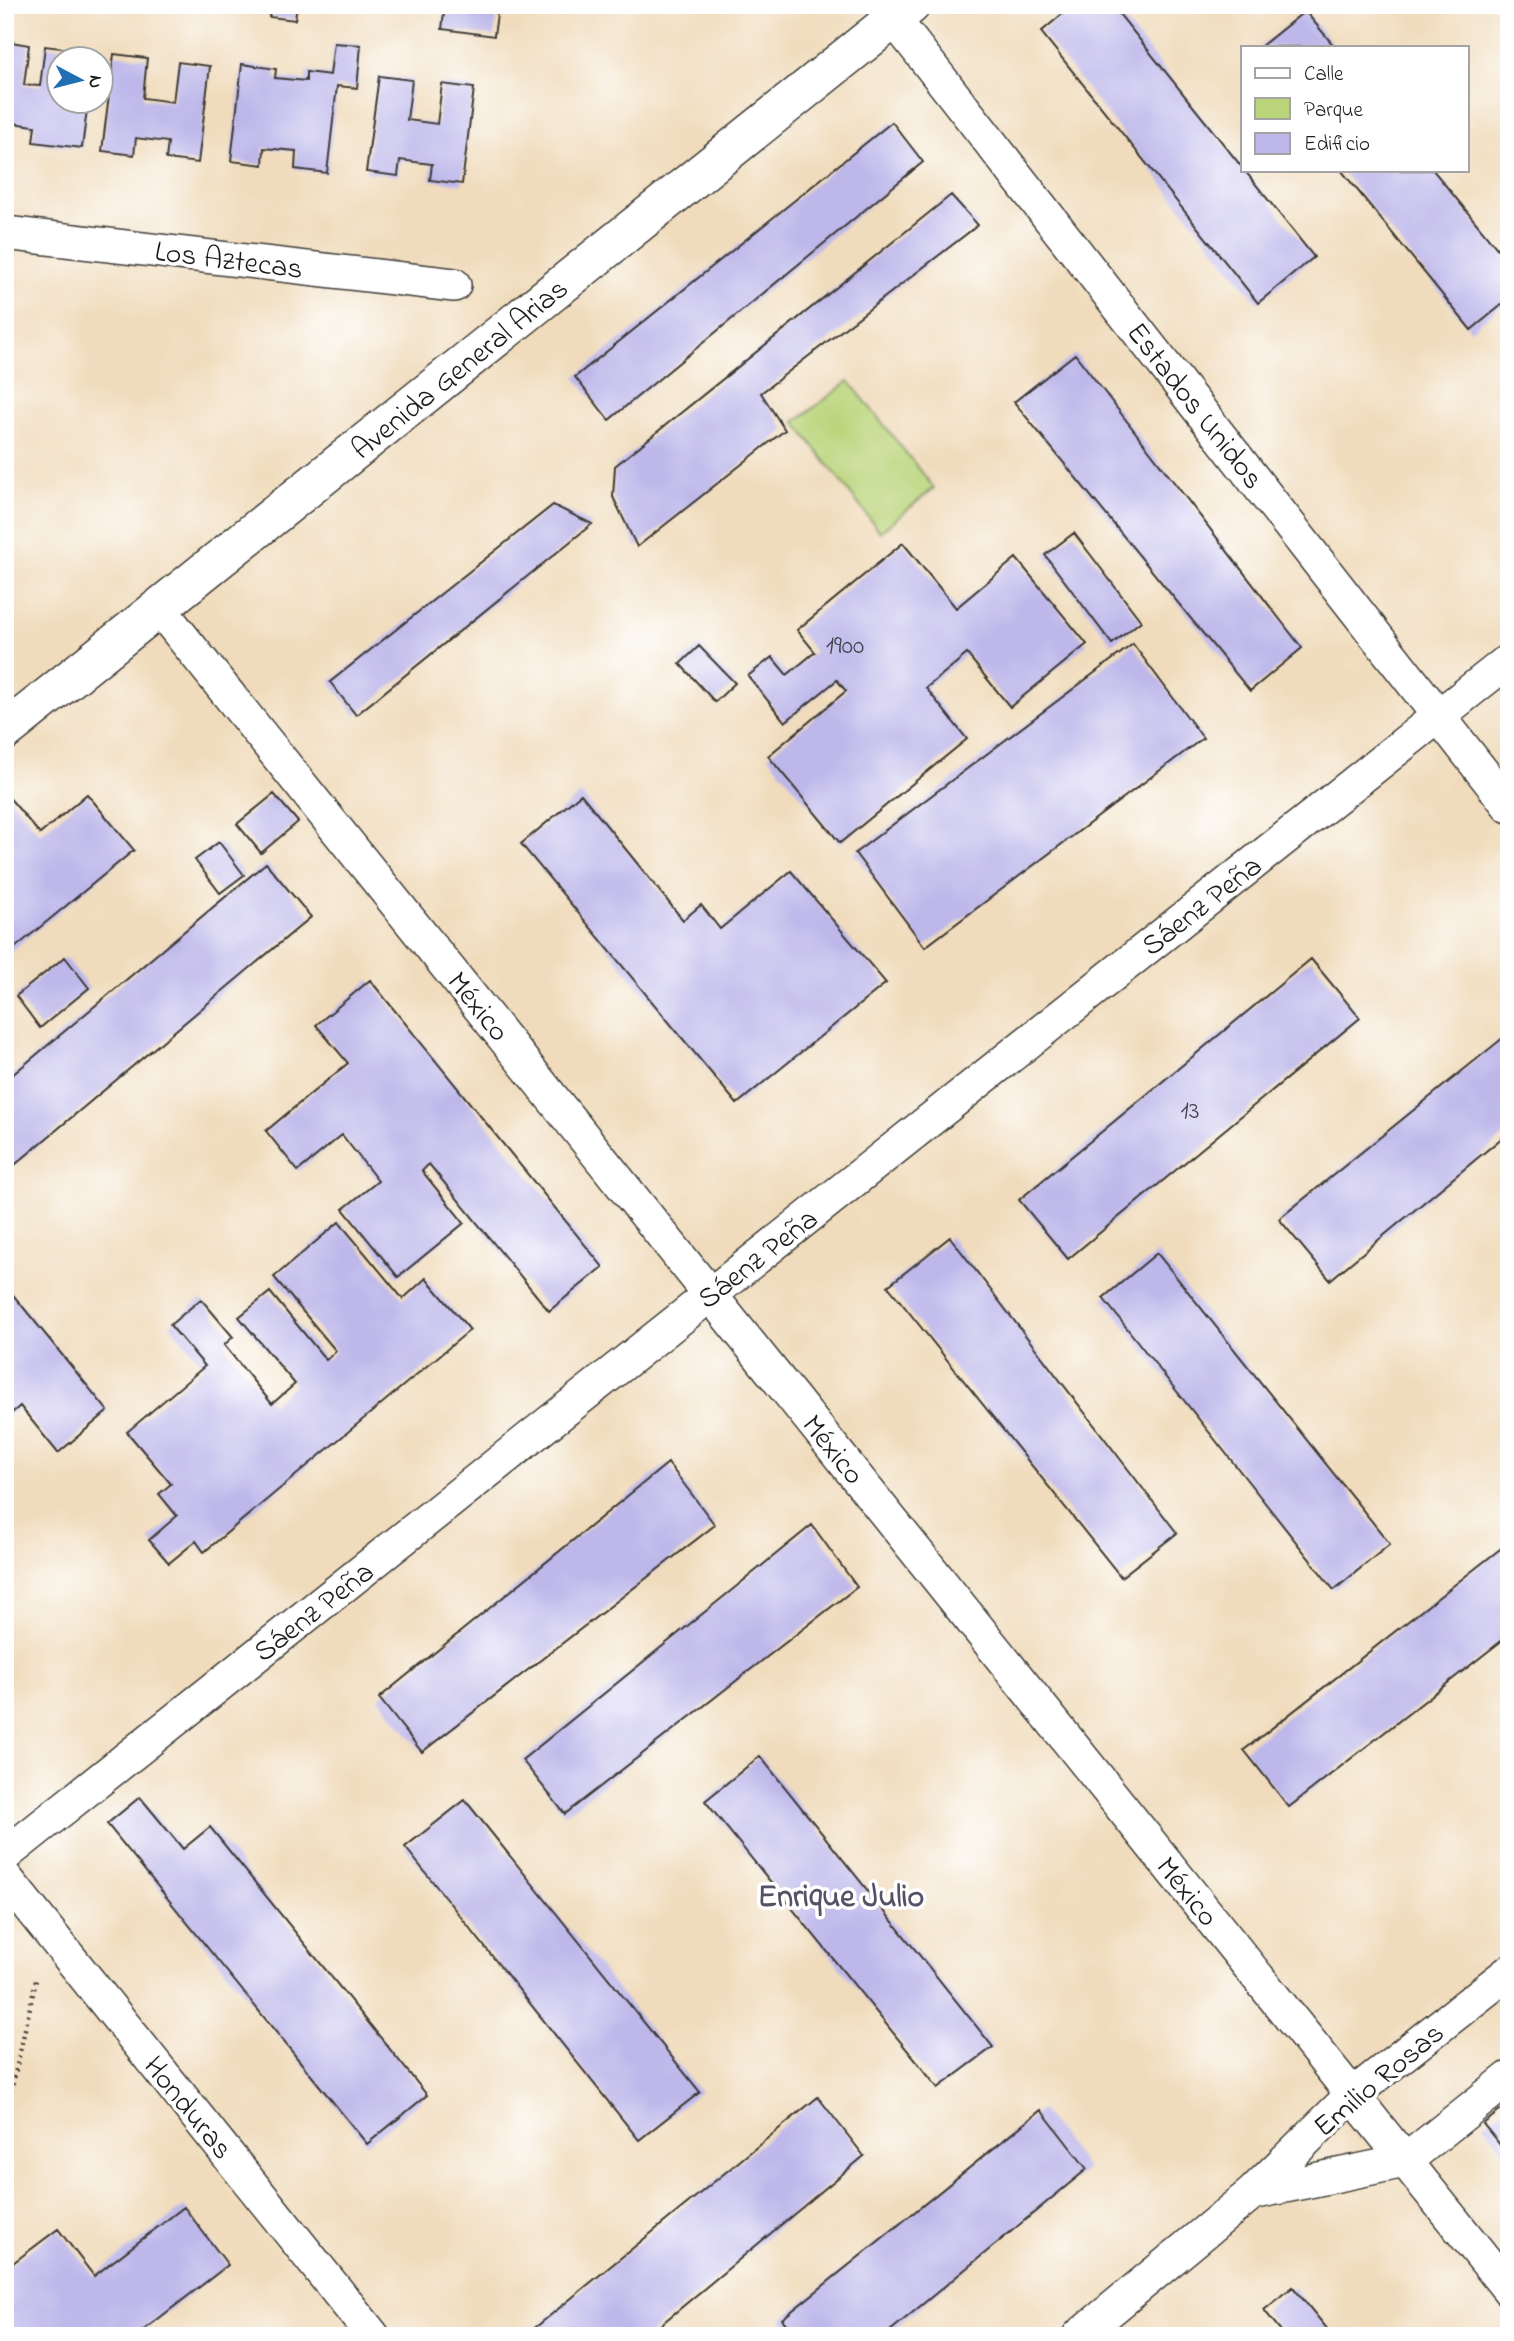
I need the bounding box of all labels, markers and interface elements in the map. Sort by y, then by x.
north arrow [46,46,116,116]
legend [1241,46,1468,172]
text: Calle [1304,60,1344,90]
text: N [80,74,109,90]
text: Parque [1304,96,1363,126]
text: Edificio [1304,130,1370,160]
street label: Los Aztecas [152,231,305,293]
street label: Avenida General Arias [343,269,579,472]
street label: Estados Unidos [1114,314,1273,500]
house number: 1900 [826,628,864,666]
street label: Sáenz Peña [1133,846,1273,969]
street label: México [435,963,519,1053]
house number: 13 [1180,1093,1200,1131]
street label: Sáenz Peña [689,1199,829,1322]
street label: México [790,1406,874,1496]
street label: Sáenz Peña [245,1552,385,1675]
street label: México [1144,1848,1228,1938]
district label: Enrique Julio [758,1875,924,1922]
street label: Emilio Rosas [1305,2013,1455,2149]
street label: Honduras [131,2047,242,2170]

